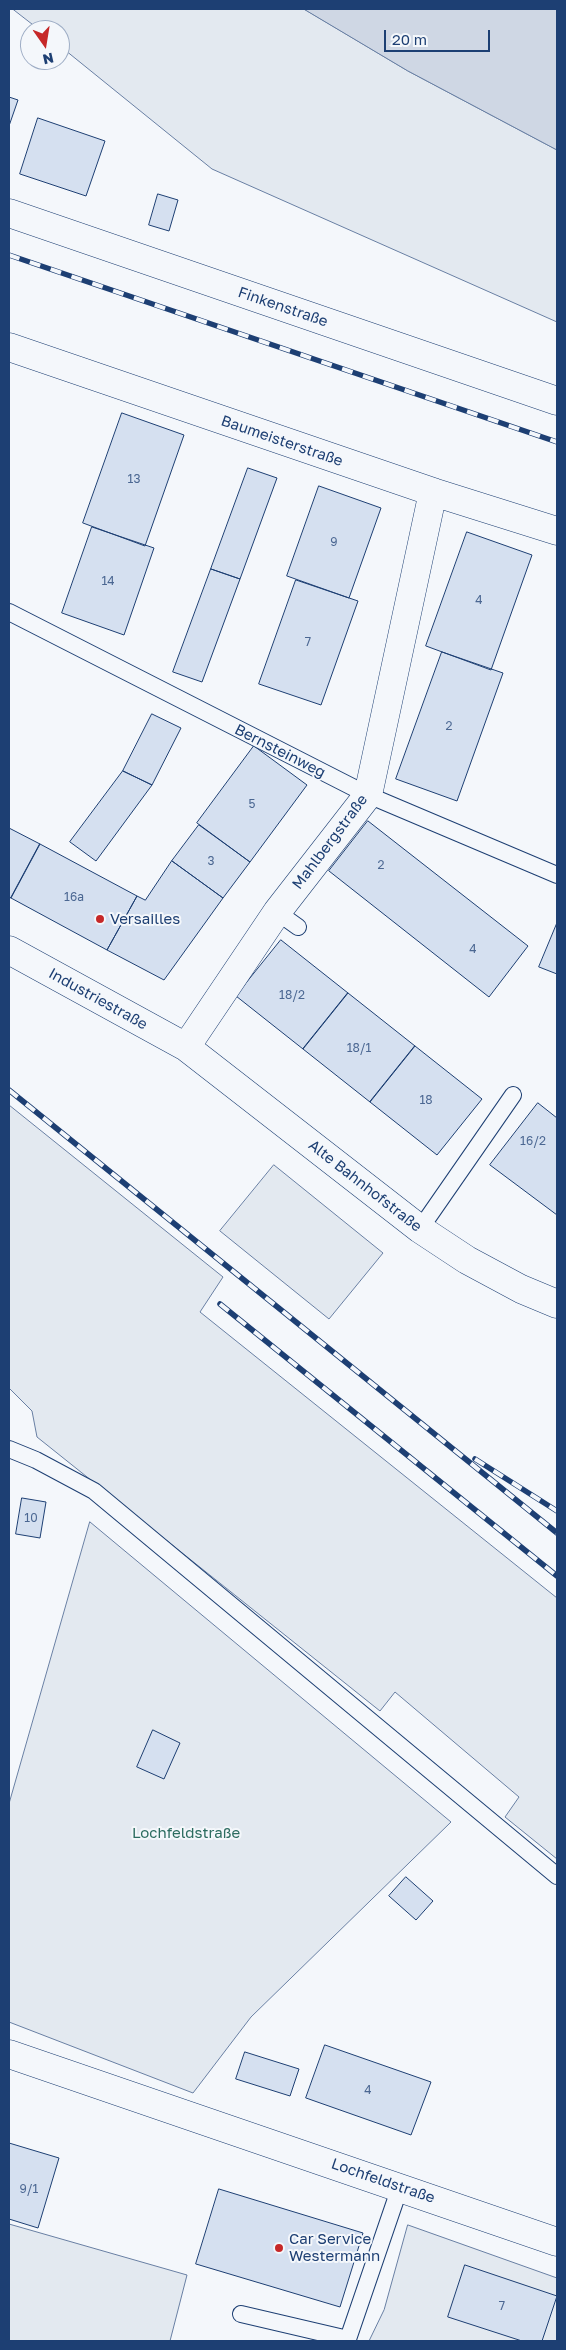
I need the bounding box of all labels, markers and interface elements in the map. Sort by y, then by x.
north arrow [20,20,70,70]
scale bar [386,20,492,52]
text: 20 m [392,30,427,48]
text: N [41,50,55,69]
street label: Finkenstraße [236,283,330,331]
street label: Baumeisterstraße [219,412,345,470]
house number: 13 [128,472,140,486]
house number: 9 [330,535,338,549]
house number: 14 [101,574,115,588]
house number: 4 [475,593,483,607]
house number: 7 [305,635,311,649]
house number: 2 [446,719,452,733]
street label: Bernsteinweg [232,720,328,782]
street label: Mahlbergstraße [289,791,371,893]
house number: 5 [249,797,255,811]
house number: 3 [207,854,215,868]
house number: 2 [378,858,384,872]
house number: 16a [64,890,84,904]
place label: Versailles [110,910,180,928]
marker: Versailles [94,913,106,925]
house number: 4 [469,942,477,956]
street label: Industriestraße [45,964,151,1034]
house number: 18/2 [279,988,305,1002]
house number: 18/1 [347,1041,371,1055]
house number: 18 [419,1093,433,1107]
house number: 16/2 [520,1134,546,1148]
street label: Alte Bahnhofstraße [305,1136,425,1236]
house number: 10 [24,1511,38,1525]
park label: Lochfeldstraße [132,1824,240,1842]
house number: 4 [364,2083,372,2097]
street label: Lochfeldstraße [329,2155,437,2207]
house number: 9/1 [20,2182,38,2196]
place label: Car Service Westermann [289,2230,380,2265]
marker: Car Service Westermann [273,2242,285,2254]
house number: 7 [499,2299,505,2313]

